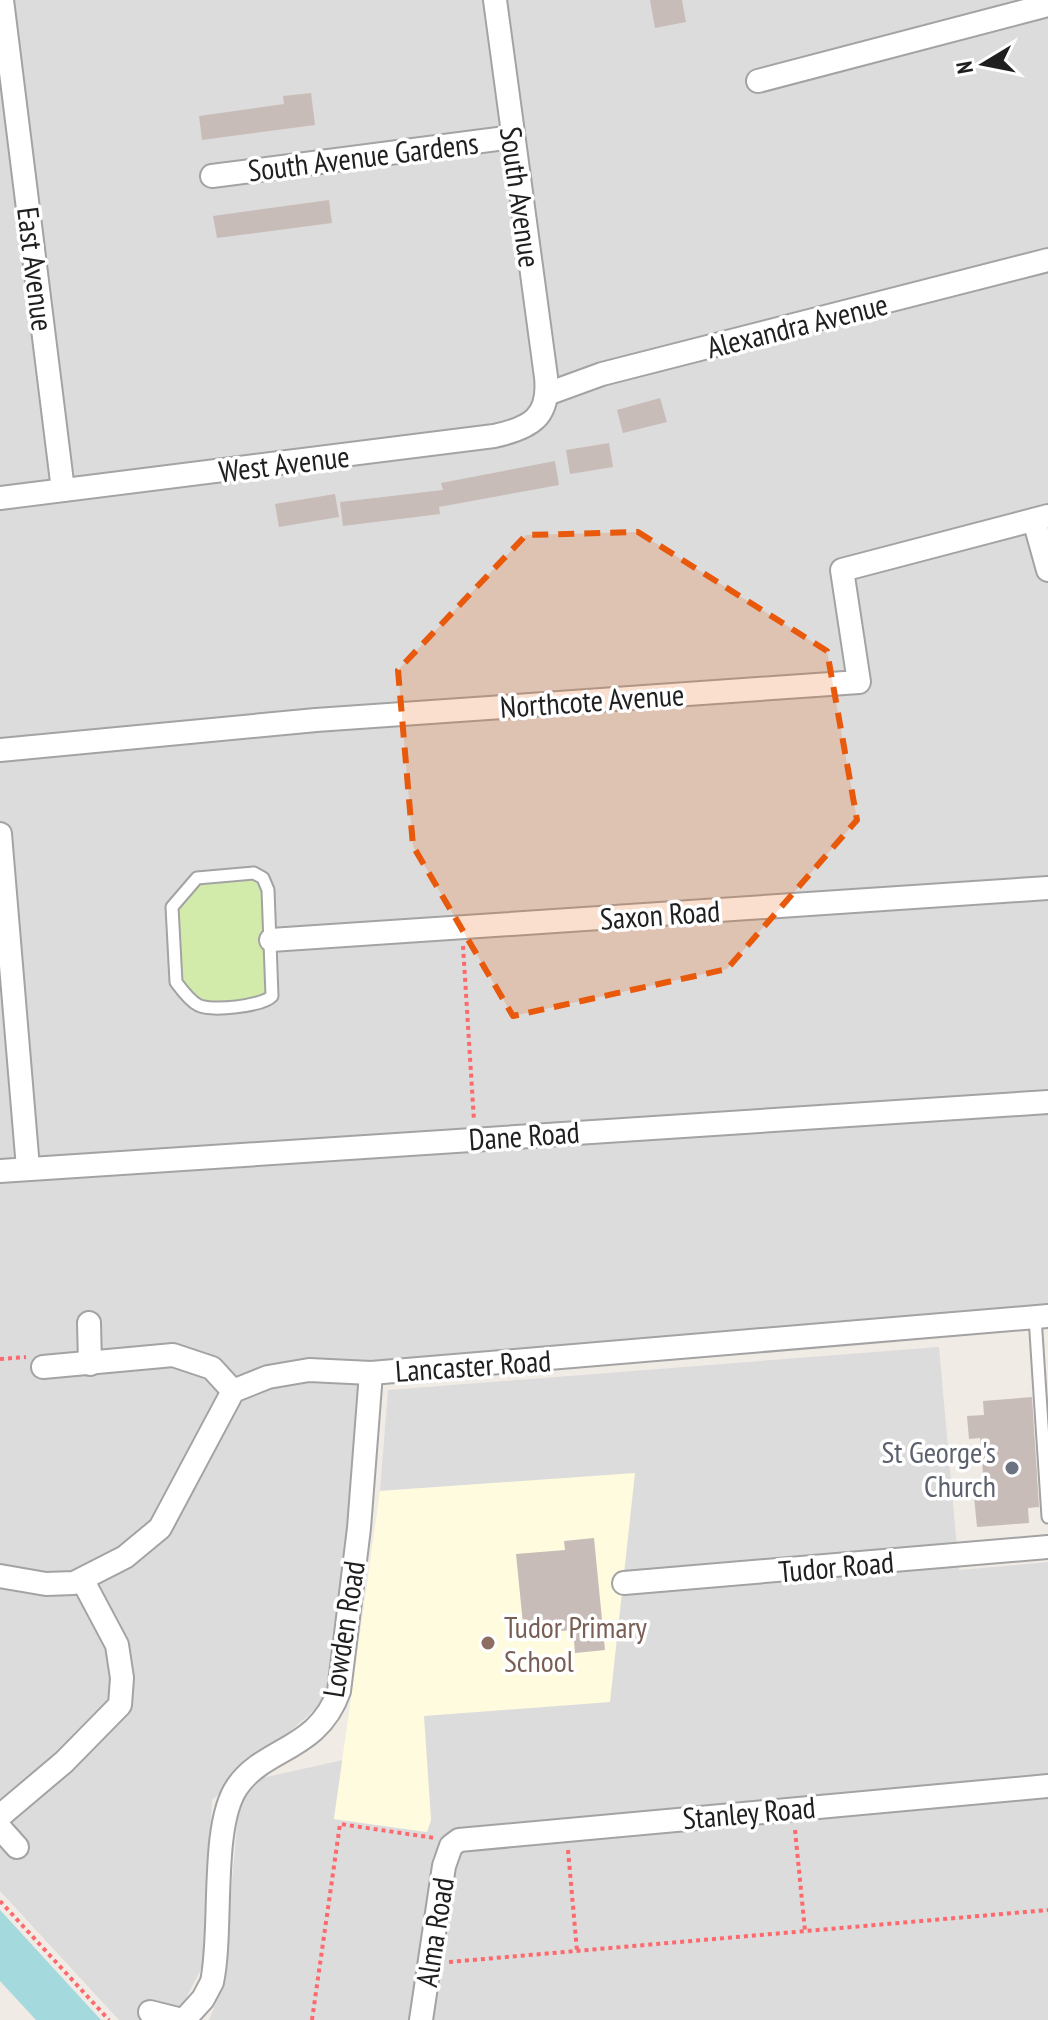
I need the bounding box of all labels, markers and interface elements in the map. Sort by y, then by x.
north arrow [944,24,1024,104]
text: N [949,59,979,76]
street label: South Avenue Gardens [246,123,480,189]
street label: South Avenue [492,124,550,270]
street label: East Avenue [9,205,63,333]
street label: Alexandra Avenue [702,284,892,366]
street label: West Avenue [216,436,352,490]
street label: Northcote Avenue [499,674,685,726]
street label: Saxon Road [599,890,721,938]
street label: Dane Road [467,1112,581,1158]
street label: Lancaster Road [394,1340,552,1390]
place label: St George's Church [881,1432,996,1505]
marker: St George's Church [1003,1459,1021,1477]
street label: Tudor Road [777,1542,895,1590]
street label: Lowden Road [313,1558,373,1700]
place label: Tudor Primary School [504,1607,648,1680]
marker: Tudor Primary School [479,1634,497,1652]
street label: Stanley Road [681,1787,817,1837]
street label: Alma Road [406,1875,462,1989]

